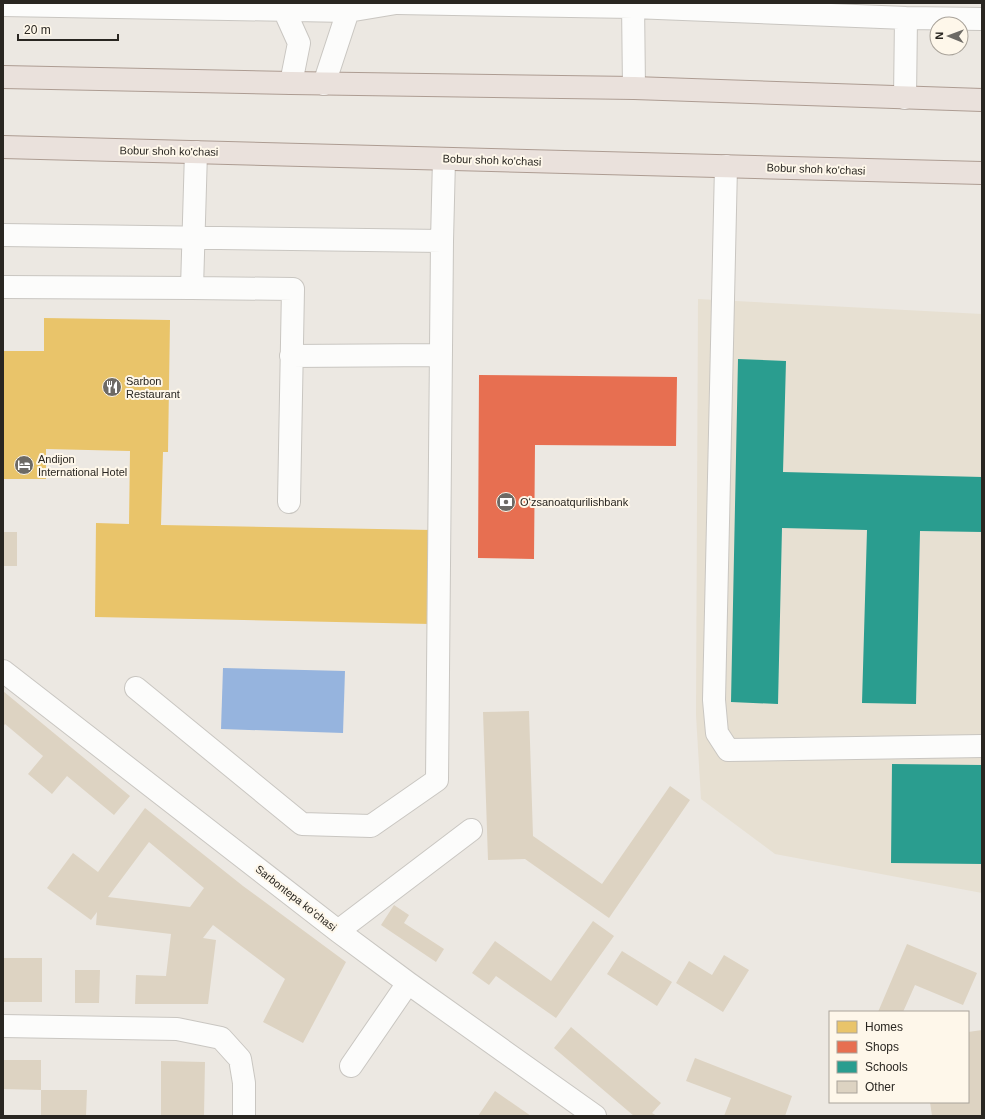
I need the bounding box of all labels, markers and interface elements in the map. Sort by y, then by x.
scale bar [18,16,118,42]
north arrow [929,16,969,56]
text: 20 m [24,23,51,37]
text: N [933,32,945,40]
street label: Bobur shoh ko'chasi [120,144,218,158]
street label: Bobur shoh ko'chasi [442,152,542,168]
street label: Bobur shoh ko'chasi [766,161,866,177]
place label: Sarbon Restaurant [126,375,180,400]
restaurant icon: Sarbon Restaurant [101,376,123,398]
place label: Andijon International Hotel [38,453,127,478]
hotel icon: Andijon International Hotel [13,454,35,476]
bank icon: Oʻzsanoatqurilishbank [495,491,517,513]
place label: Oʻzsanoatqurilishbank [520,496,629,508]
street label: Sarbontepa ko'chasi [253,863,339,933]
legend [829,1011,969,1103]
text: Homes [865,1020,903,1034]
text: Shops [865,1040,899,1054]
text: Schools [865,1060,908,1074]
text: Other [865,1080,895,1094]

